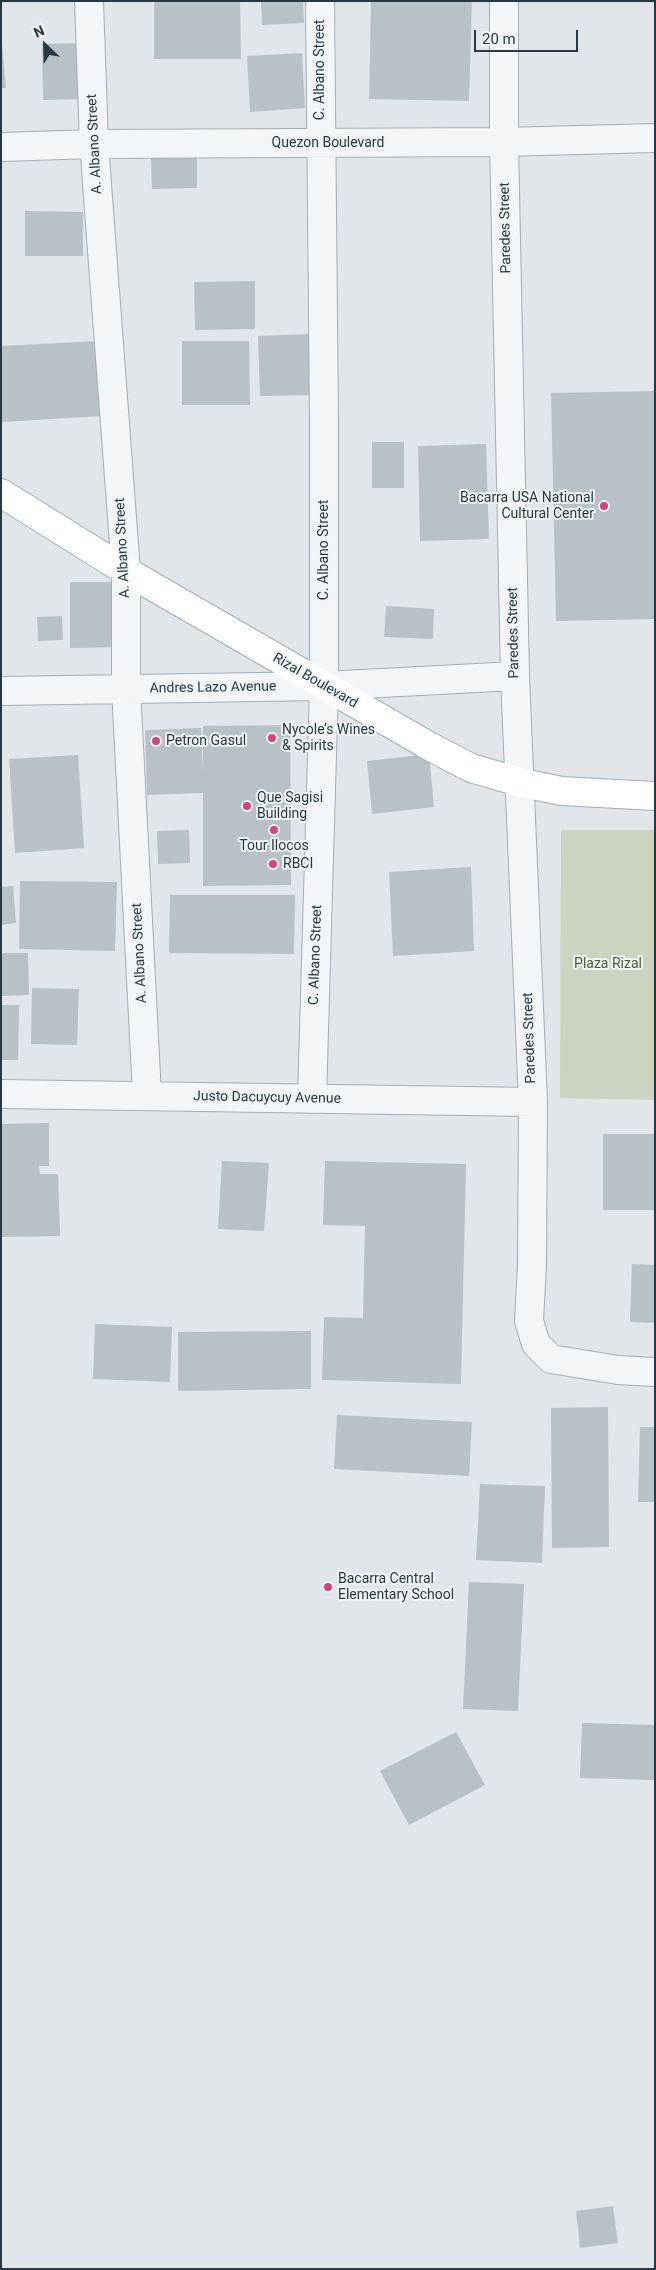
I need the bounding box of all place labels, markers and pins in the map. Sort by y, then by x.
place label: Bacarra USA National Cultural Center [460,490,594,522]
marker: Bacarra USA National Cultural Center [598,500,610,512]
place label: Nycole’s Wines & Spirits [282,722,375,754]
marker: Nycole’s Wines & Spirits [266,732,278,744]
place label: Petron Gasul [166,733,246,749]
marker: Petron Gasul [150,735,162,747]
place label: Que Sagisi Building [257,790,323,822]
marker: Que Sagisi Building [241,800,253,812]
marker: Tour Ilocos [268,824,280,836]
place label: Tour Ilocos [239,838,309,854]
place label: RBCI [283,856,313,872]
marker: RBCI [267,858,279,870]
place label: Bacarra Central Elementary School [338,1571,454,1604]
marker: Bacarra Central Elementary School [322,1581,334,1593]

